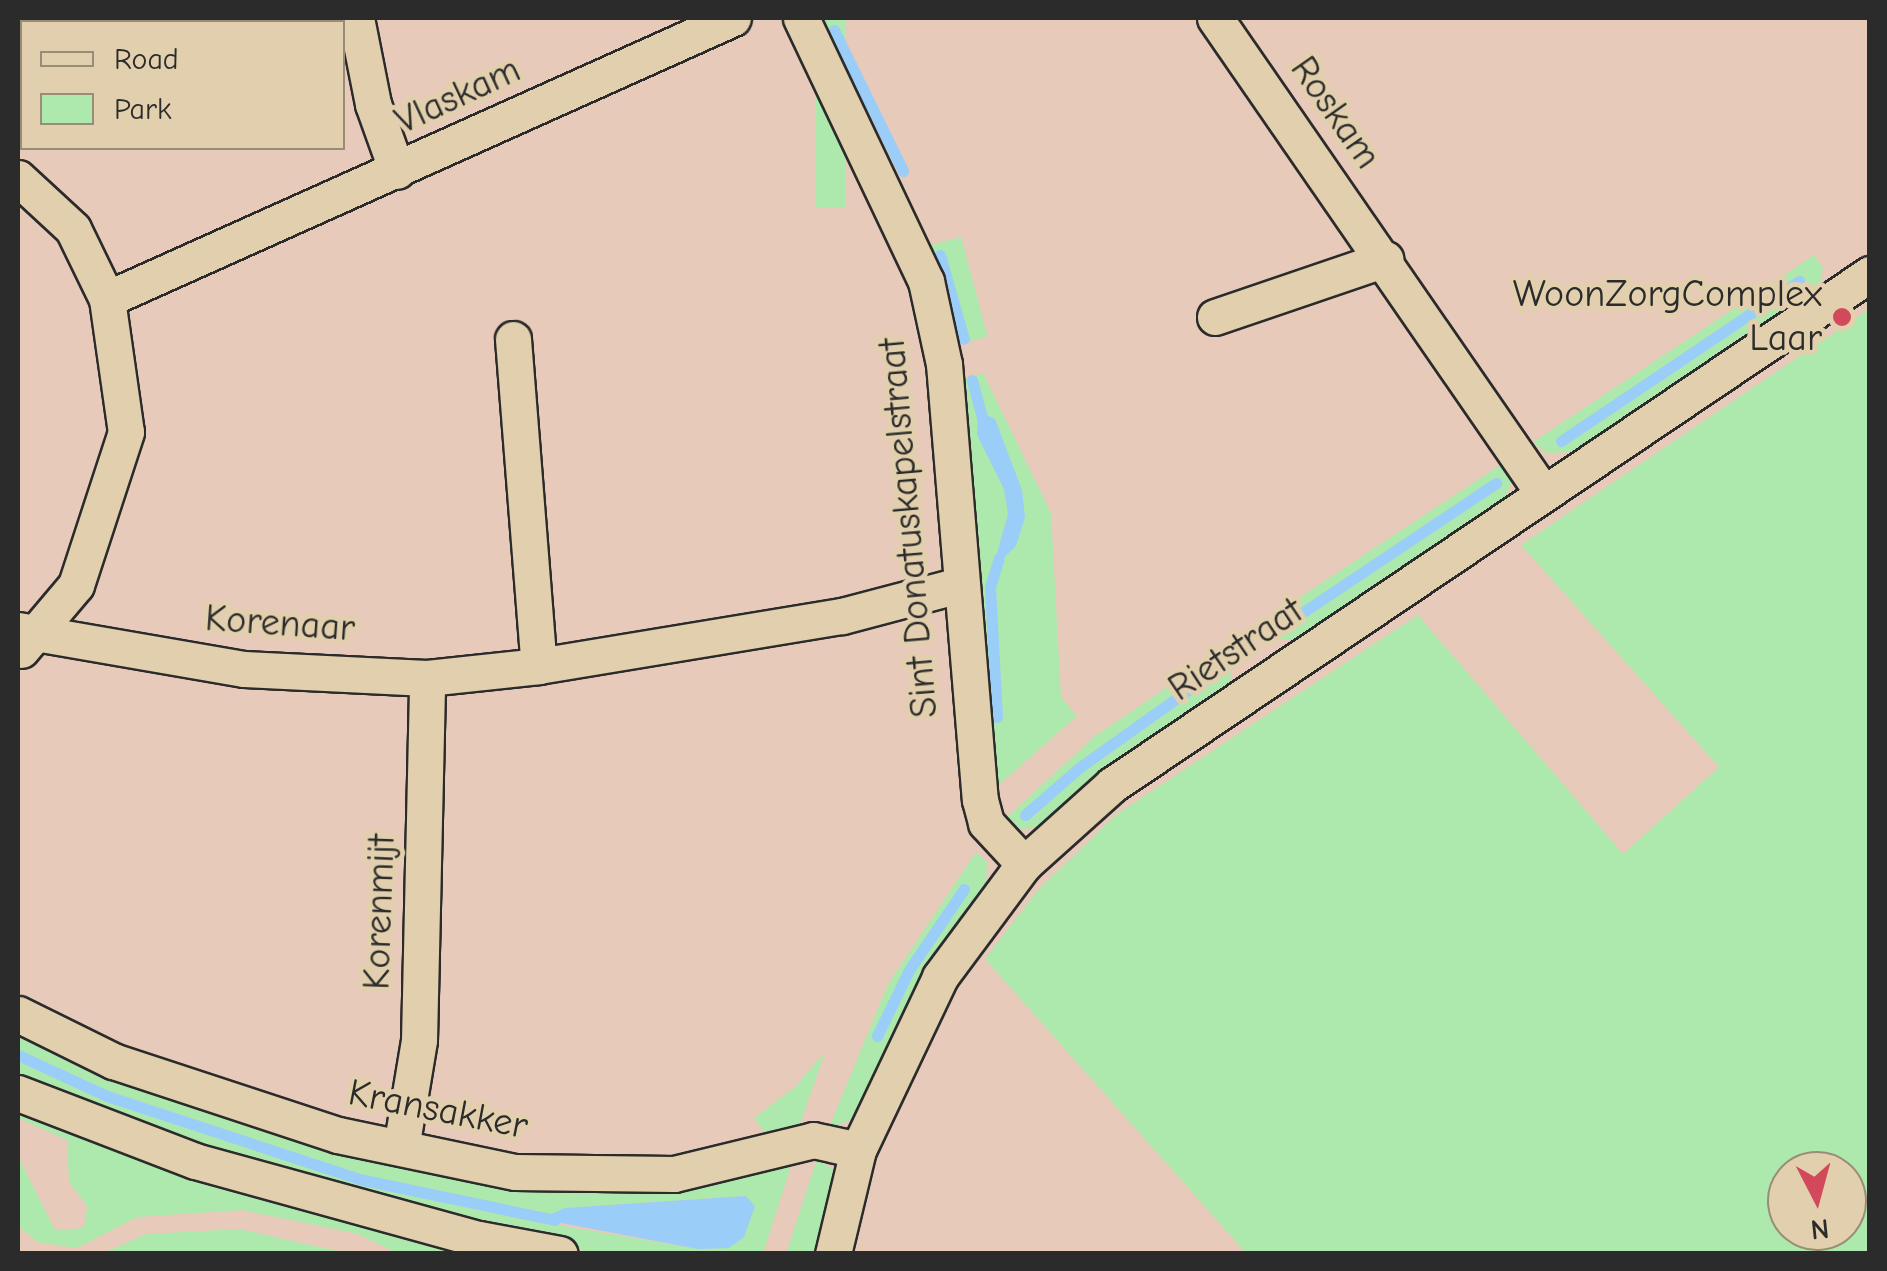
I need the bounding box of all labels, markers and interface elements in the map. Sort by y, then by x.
legend [20,20,345,150]
text: Road [114,42,179,77]
street label: Vlaskam [388,47,528,145]
street label: Roskam [1280,48,1390,178]
text: Park [114,92,171,127]
place label: WoonZorgComplex Laar [1513,272,1822,362]
marker: WoonZorgComplex Laar [1831,306,1853,328]
street label: Sint Donatuskapelstraat [870,336,948,720]
street label: Rietstraat [1160,589,1312,711]
street label: Korenaar [204,596,356,652]
street label: Korenmijt [354,833,406,991]
street label: Kransakker [344,1070,532,1150]
north arrow [1767,1151,1867,1251]
text: N [1809,1212,1831,1246]

